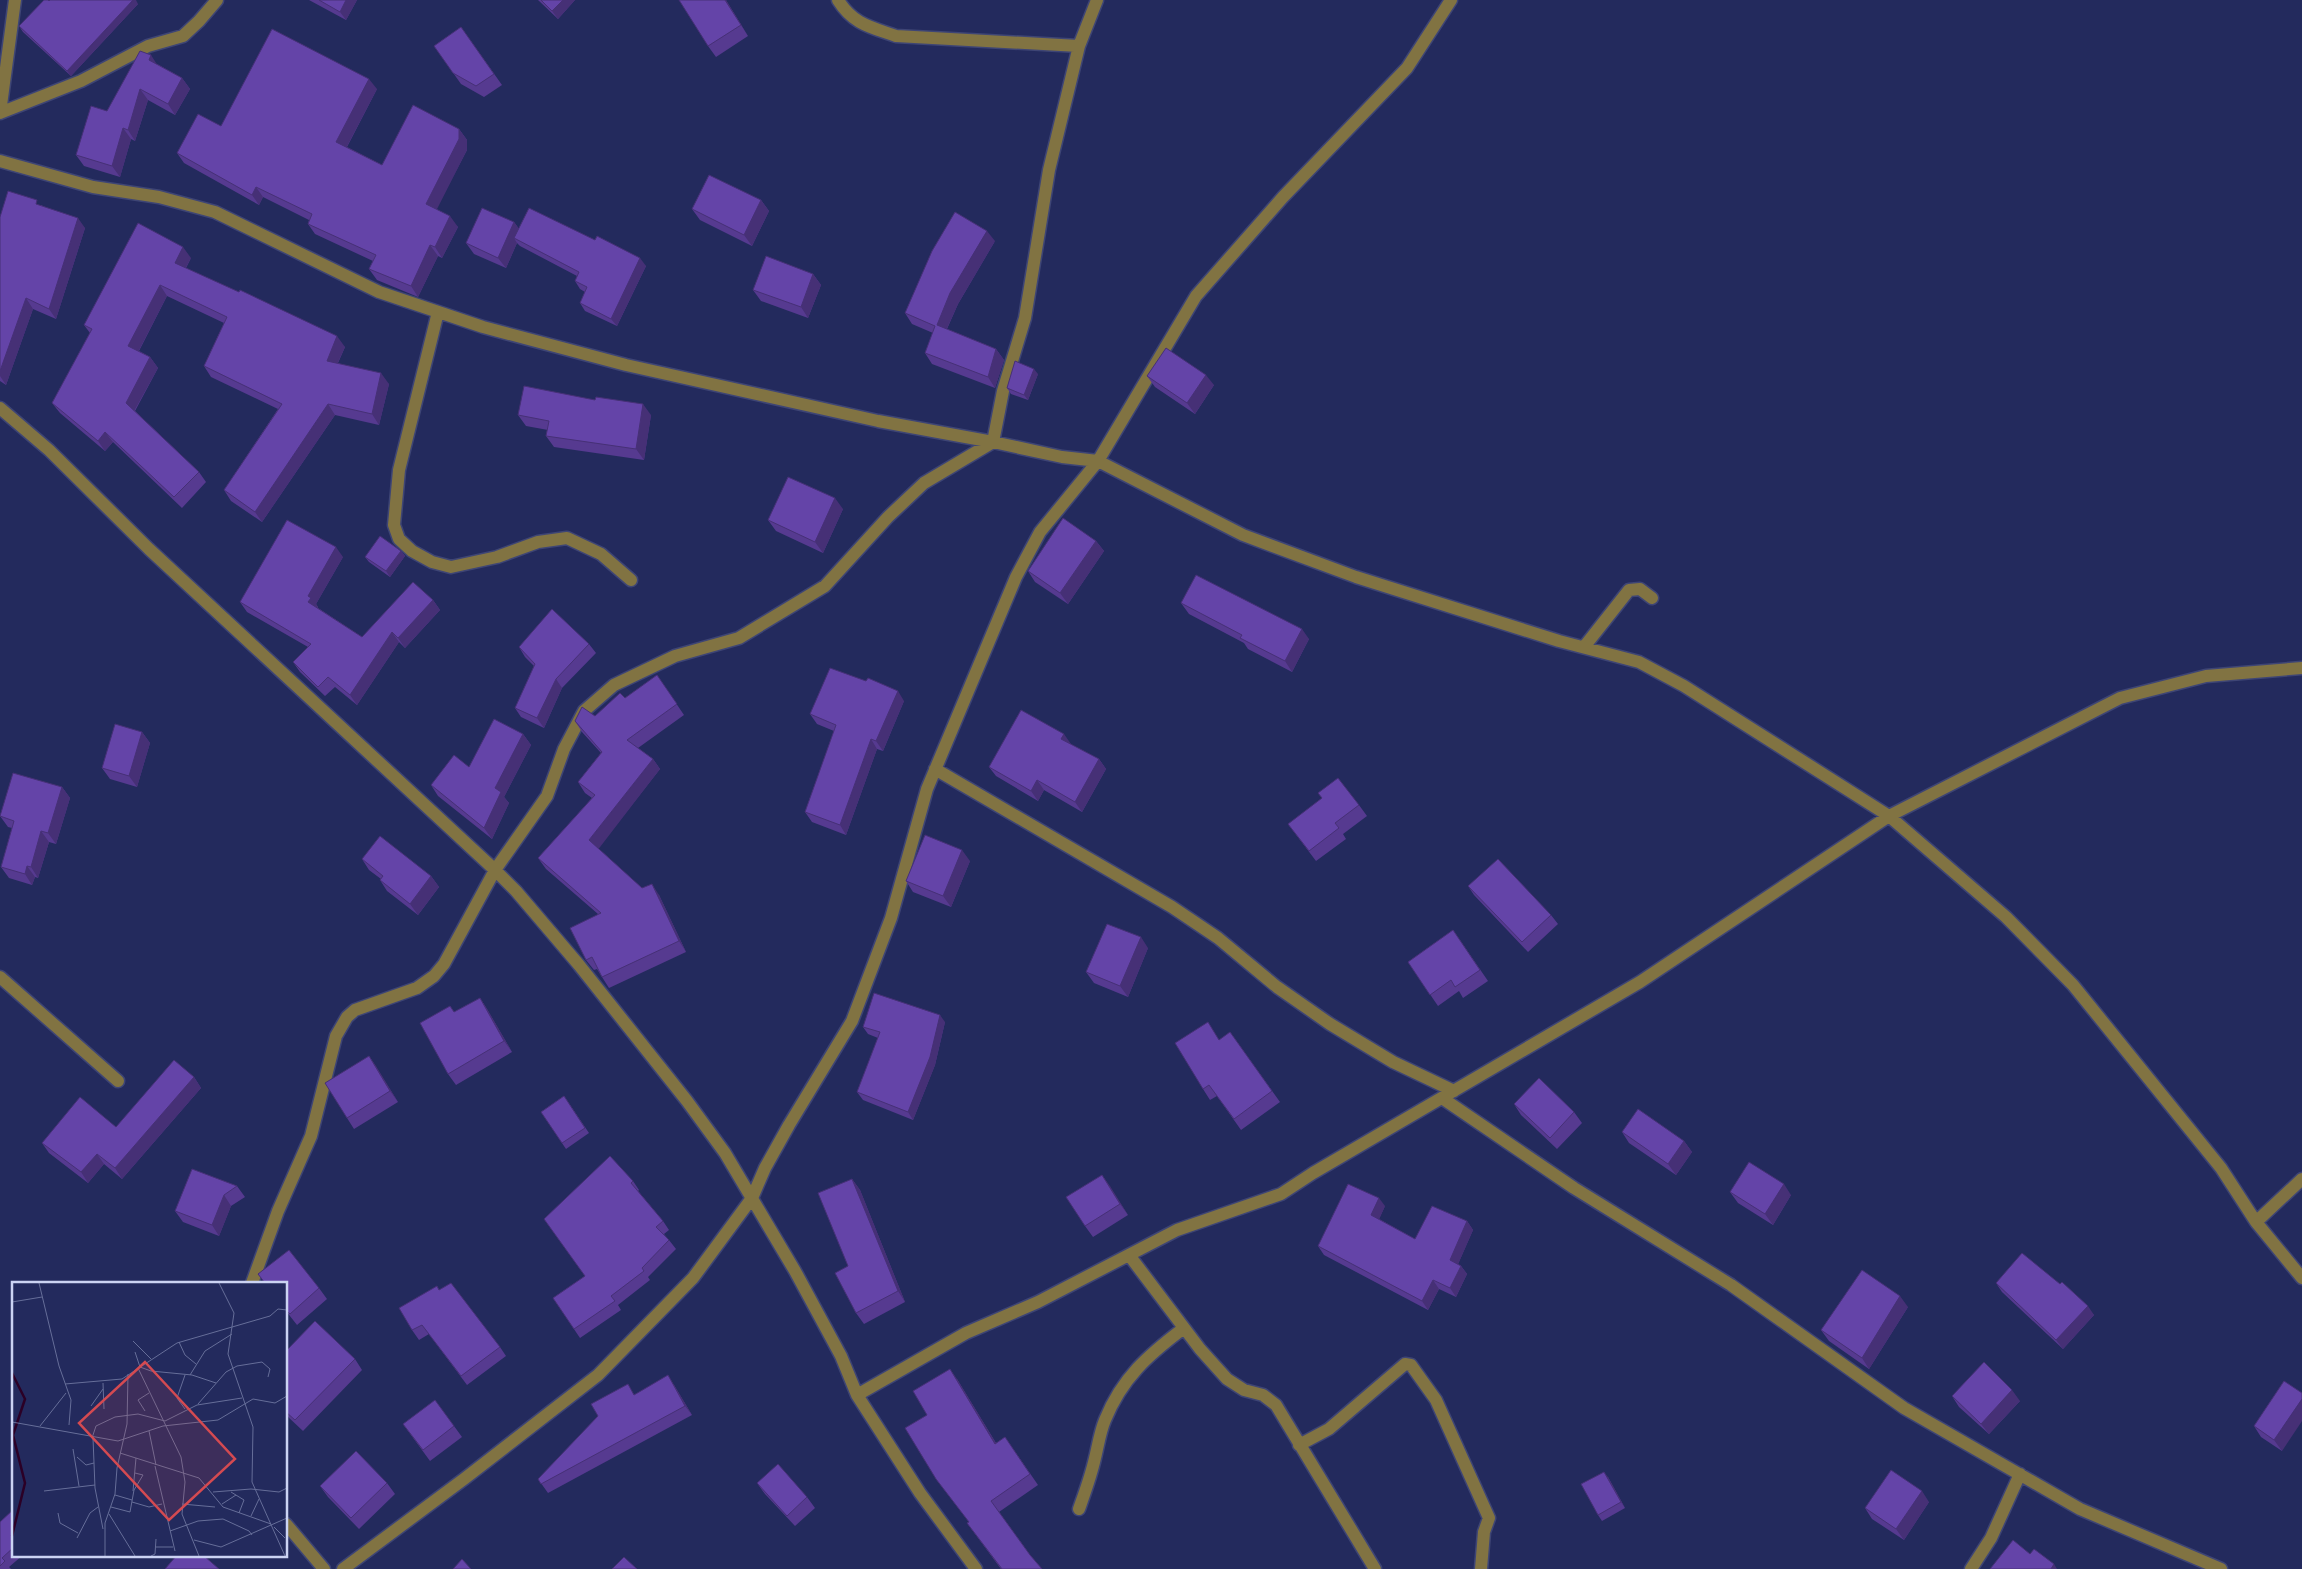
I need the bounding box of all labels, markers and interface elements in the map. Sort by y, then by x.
inset map [12,1282,288,1556]

